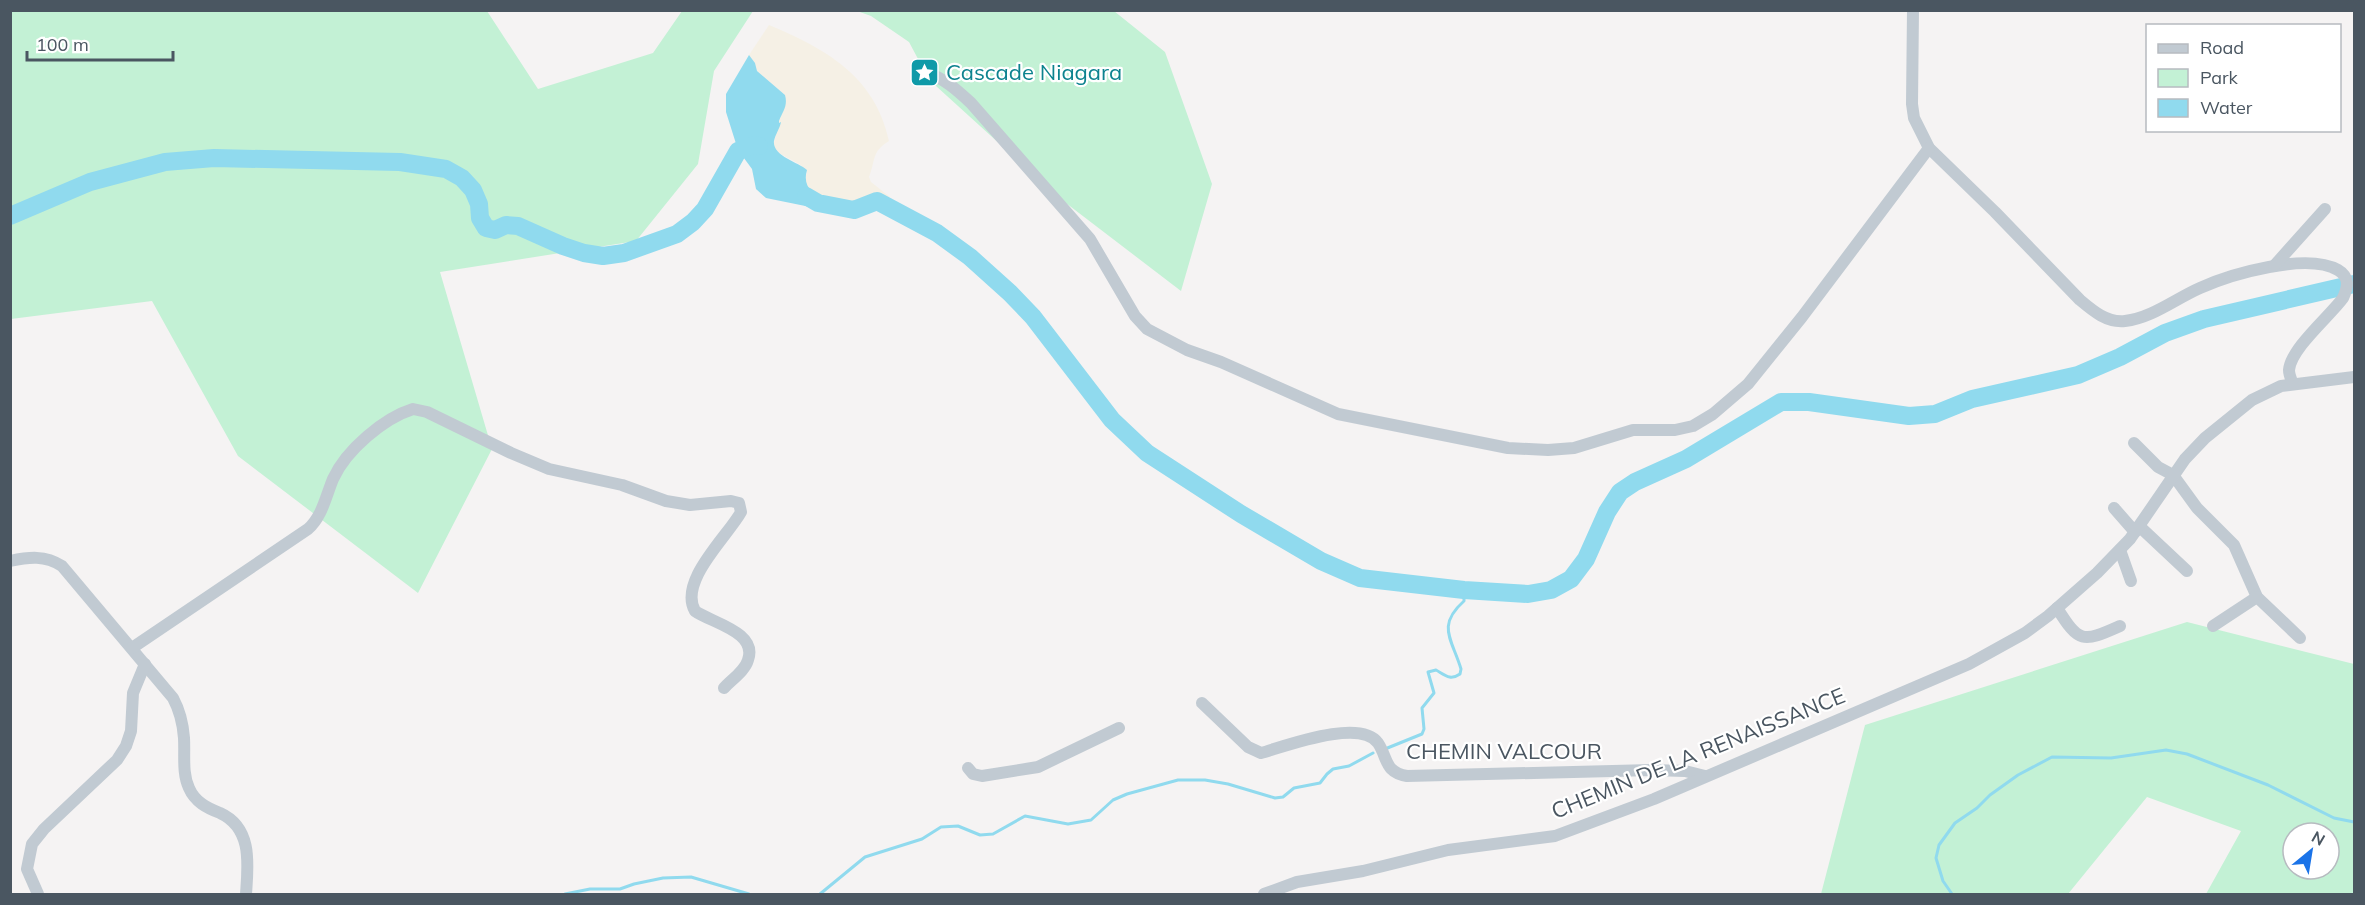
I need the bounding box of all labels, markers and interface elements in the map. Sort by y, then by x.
scale bar [27,24,172,62]
legend [2146,24,2341,132]
text: 100 m [36,33,89,56]
text: Road [2200,36,2244,59]
place icon: Cascade Niagara [909,56,941,88]
place label: Cascade Niagara [946,58,1122,86]
text: Park [2200,66,2239,89]
text: Water [2200,96,2253,119]
street label: CHEMIN DE LA RENAISSANCE [1547,681,1849,825]
street label: CHEMIN VALCOUR [1406,737,1602,765]
north arrow [2281,821,2341,881]
text: N [2308,826,2329,850]

